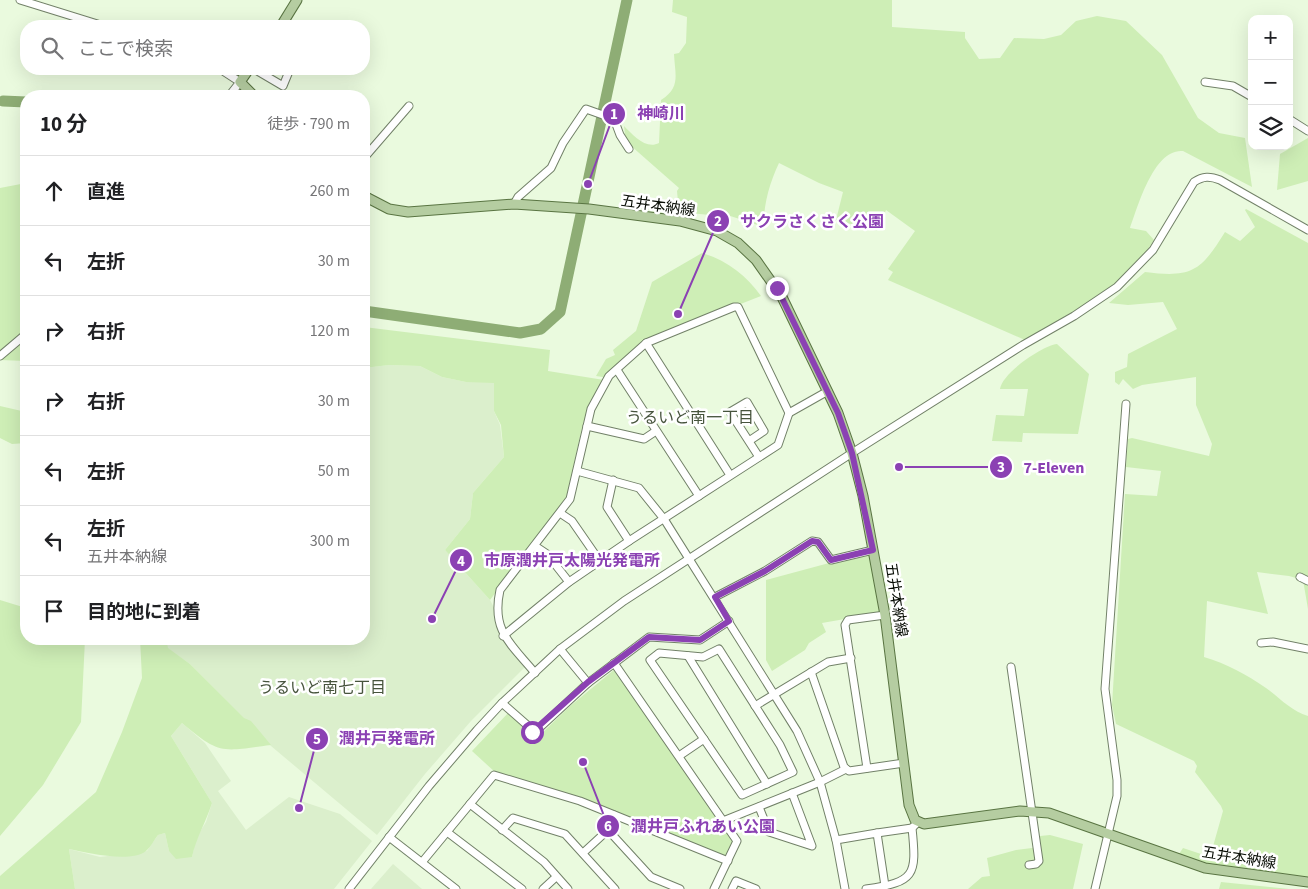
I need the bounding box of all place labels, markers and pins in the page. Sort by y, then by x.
callout: 神崎川 [602,98,695,129]
callout: サクラさくさく公園 [705,206,894,237]
callout: 7-Eleven [989,452,1095,483]
callout: 市原潤井戸太陽光発電所 [449,545,670,576]
callout: 潤井戸発電所 [304,723,445,754]
callout: 潤井戸ふれあい公園 [596,810,785,841]

